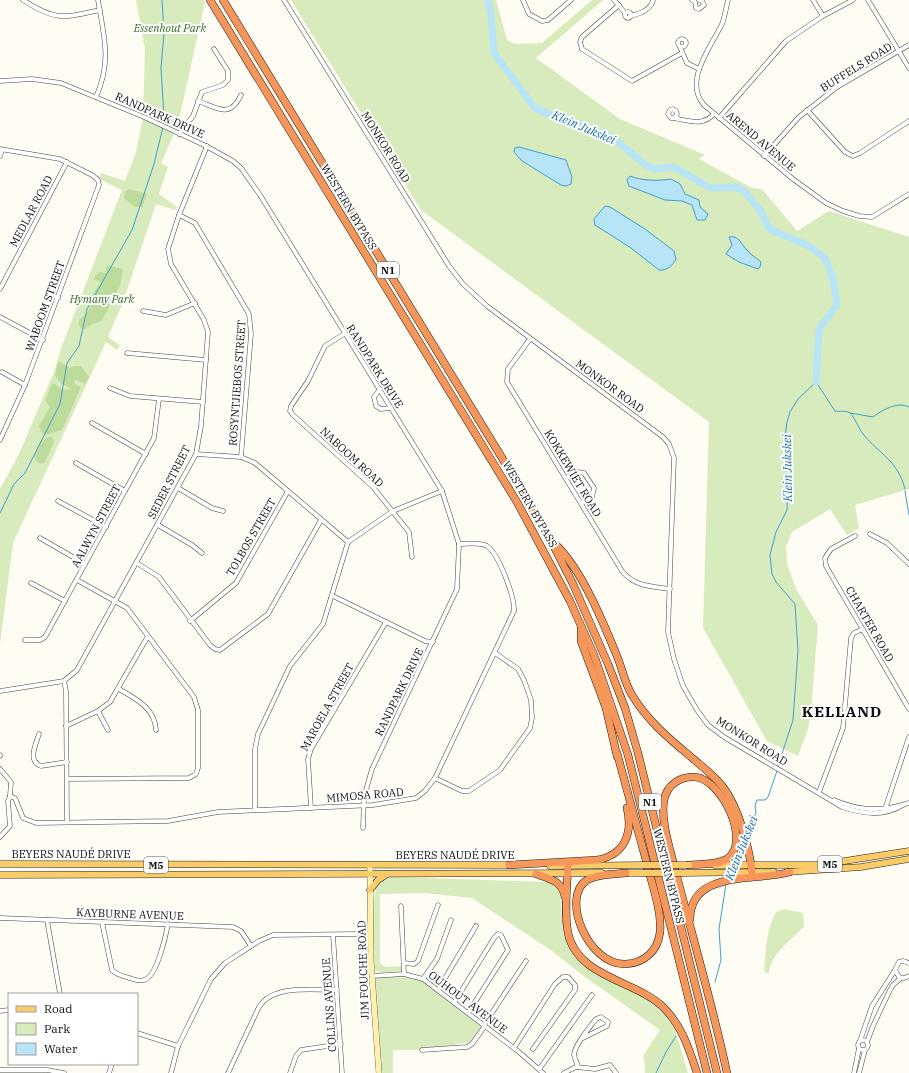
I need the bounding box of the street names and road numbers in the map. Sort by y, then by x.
street label: BUFFELS ROAD [818,39,895,95]
street label: RANDPARK DRIVE [113,89,207,141]
street label: AREND AVENUE [724,108,798,174]
street label: MONKOR ROAD [358,109,414,185]
street label: WESTERN BYPASS [318,162,380,252]
street label: MEDLAR ROAD [6,173,56,249]
street label: WABOOM STREET [22,259,68,353]
road number: N1 [377,262,399,278]
street label: ROSYNTJIEBOS STREET [226,320,248,446]
street label: RANDPARK DRIVE [344,321,406,411]
street label: MONKOR ROAD [573,356,647,416]
street label: NABOOM ROAD [317,424,387,490]
street label: KOKKEWIET ROAD [541,427,605,519]
street label: SEDER STREET [145,443,193,521]
street label: WESTERN BYPASS [500,458,560,550]
street label: AALWYN STREET [68,482,124,570]
street label: TOLBOS STREET [223,495,279,579]
street label: CHARTER ROAD [843,584,897,664]
street label: RANDPARK DRIVE [372,646,426,738]
street label: MAROELA STREET [297,661,357,753]
street label: MONKOR ROAD [714,713,790,769]
street label: MIMOSA ROAD [326,785,404,805]
road number: N1 [639,794,661,810]
street label: WESTERN BYPASS [650,827,688,925]
street label: BEYERS NAUDÉ DRIVE [11,847,131,861]
street label: BEYERS NAUDÉ DRIVE [395,848,515,862]
road number: M5 [818,856,842,872]
road number: M5 [144,857,168,873]
street label: KAYBURNE AVENUE [76,905,184,923]
street label: JIM FOUCHE ROAD [354,920,372,1020]
street label: COLLINS AVENUE [319,957,339,1053]
street label: OUHOUT AVENUE [426,968,510,1036]

